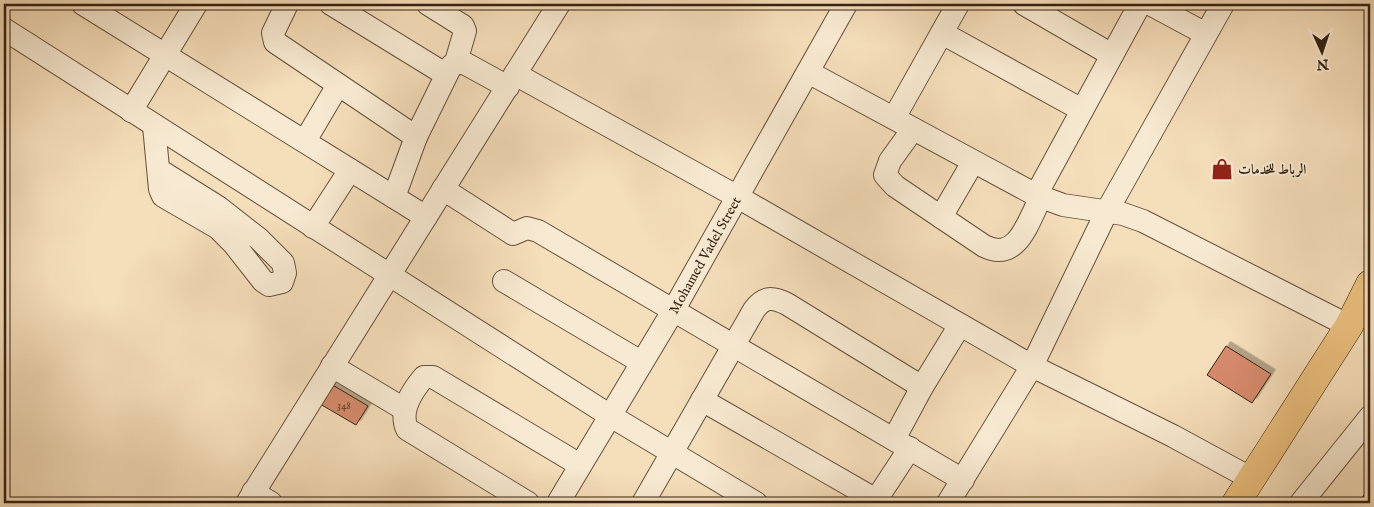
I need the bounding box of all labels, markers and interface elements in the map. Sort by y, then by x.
north arrow [1296,28,1346,78]
text: N [1316,55,1330,73]
shop icon: الرباط للخدمات [1209,156,1235,182]
place label: الرباط للخدمات [1238,161,1306,179]
street label: Mohamed Vadel Street [665,194,746,317]
house number: 348 [337,399,351,413]

